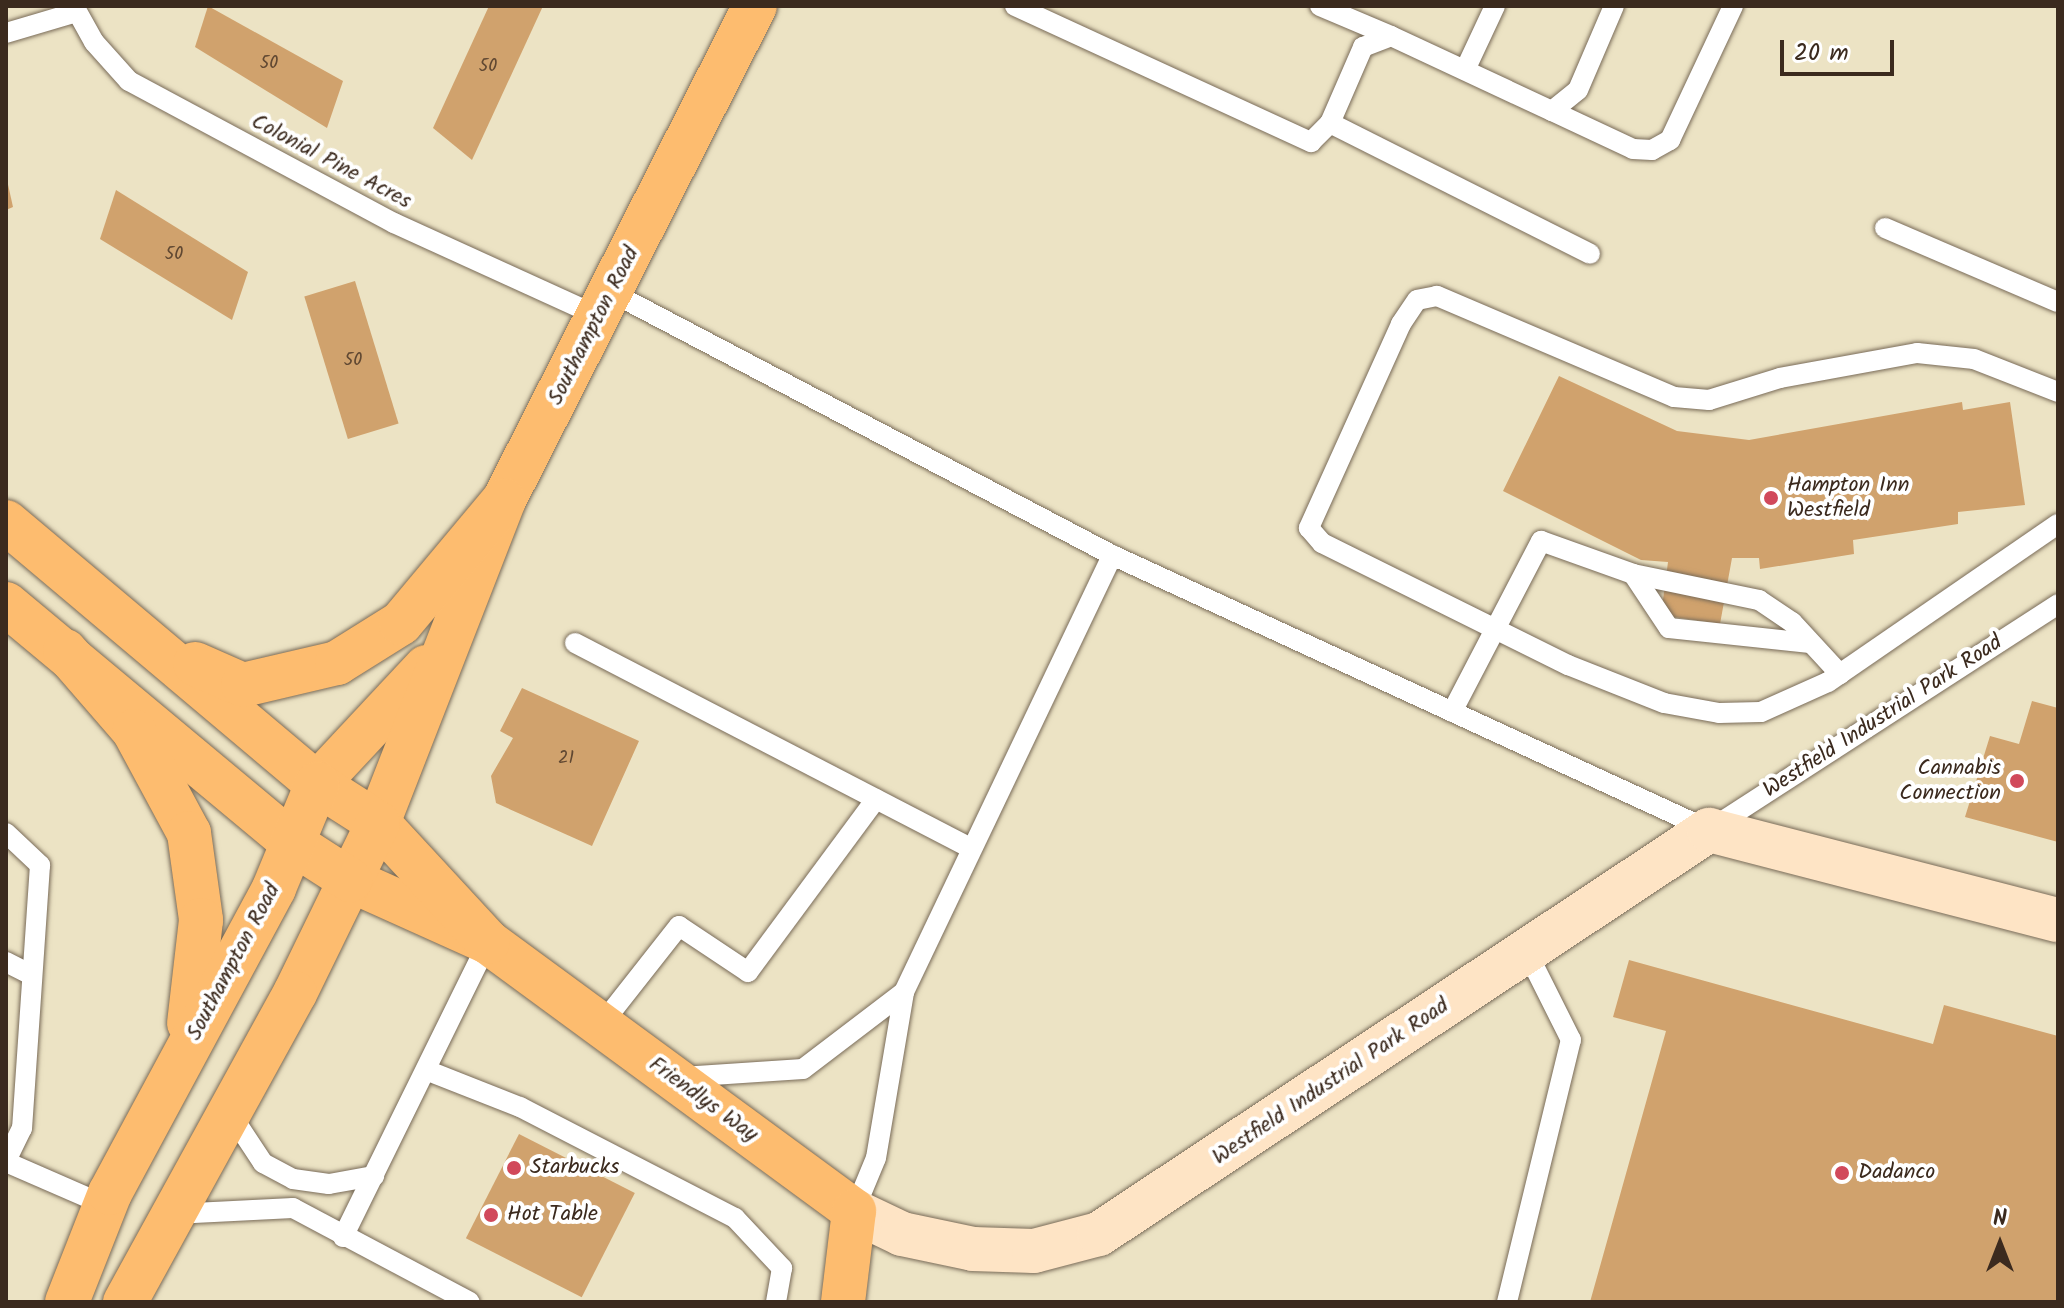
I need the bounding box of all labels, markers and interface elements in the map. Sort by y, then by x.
scale bar [1784,24,1898,74]
text: 20 m [1794,34,1849,73]
house number: 50 [260,53,278,75]
house number: 50 [479,56,497,78]
street label: Colonial Pine Acres [247,109,415,215]
street label: Southampton Road [543,242,645,410]
house number: 50 [165,244,183,266]
house number: 50 [344,350,362,372]
place label: Hampton Inn Westfield [1787,472,1909,524]
marker: Hampton Inn Westfield [1762,489,1780,507]
street label: Westfield Industrial Park Road [1759,630,2007,804]
house number: 21 [558,748,574,770]
place label: Cannabis Connection [1899,755,2001,806]
marker: Cannabis Connection [2008,772,2026,790]
street label: Southampton Road [181,879,287,1045]
street label: Westfield Industrial Park Road [1208,993,1454,1171]
street label: Friendlys Way [643,1052,763,1148]
place label: Starbucks [530,1155,619,1181]
marker: Starbucks [505,1159,523,1177]
place label: Dadanco [1858,1160,1935,1186]
marker: Dadanco [1833,1164,1851,1182]
place label: Hot Table [507,1202,598,1228]
text: N [1993,1202,2007,1237]
north arrow [1960,1204,2040,1284]
marker: Hot Table [482,1206,500,1224]

